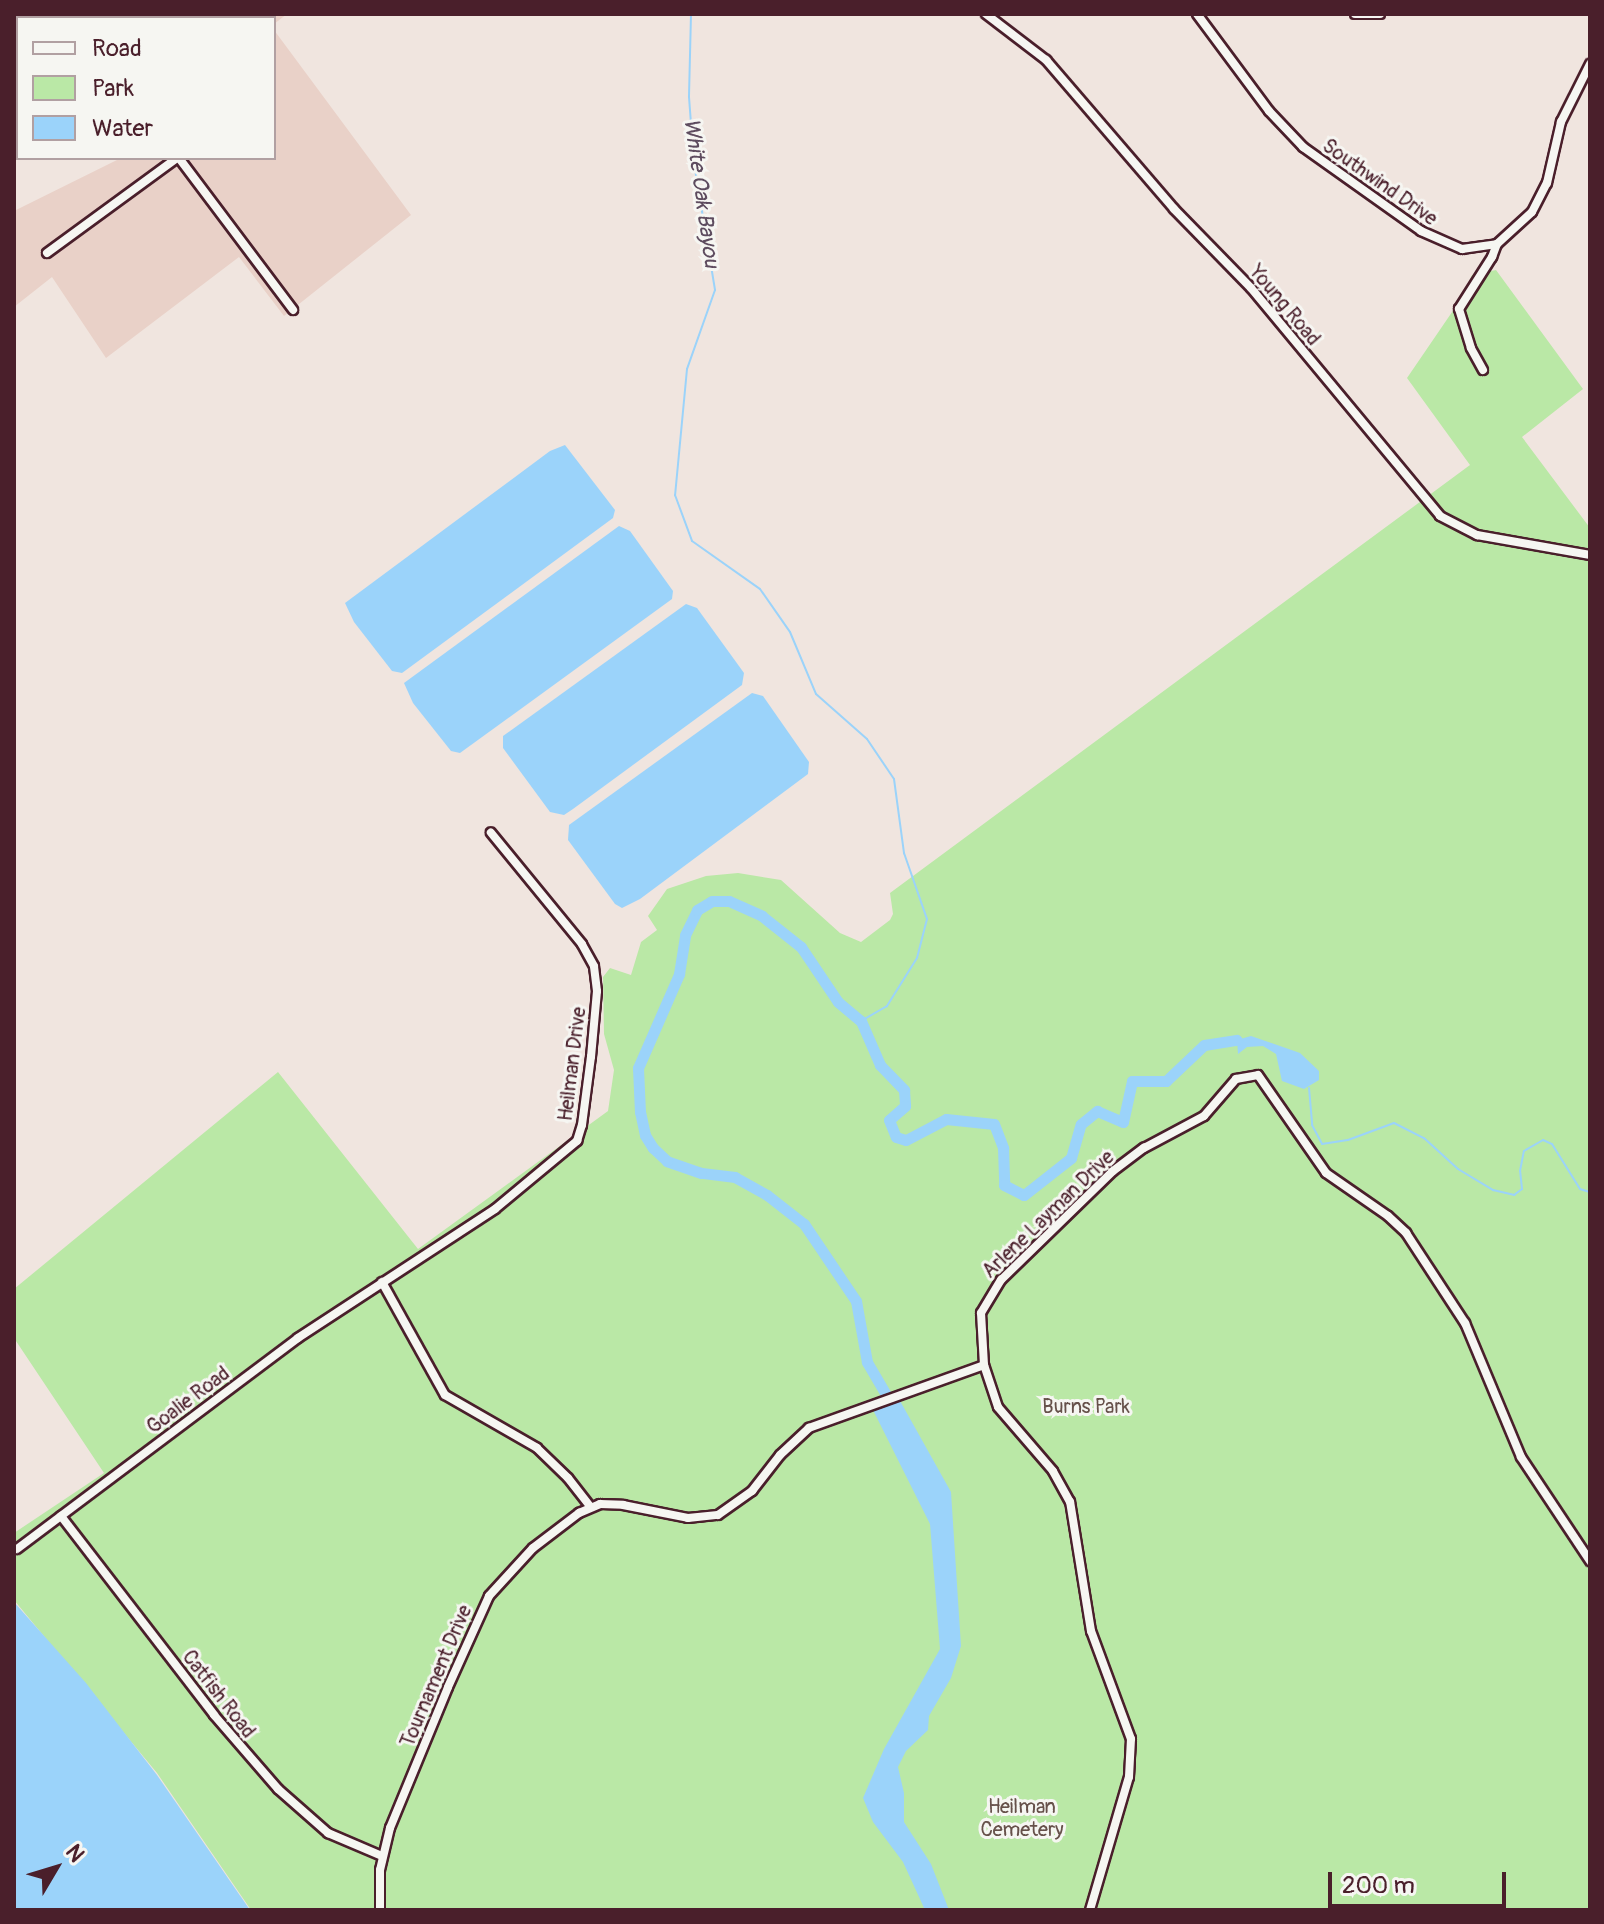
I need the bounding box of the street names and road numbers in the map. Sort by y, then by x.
street label: Southwind Drive [1318,133,1442,231]
street label: Young Road [1244,260,1326,350]
street label: Heilman Drive [553,1006,591,1122]
street label: Arlene Layman Drive [977,1145,1119,1283]
street label: Goalie Road [142,1361,234,1439]
street label: Tournament Drive [395,1601,477,1751]
street label: Catfish Road [177,1645,261,1743]

